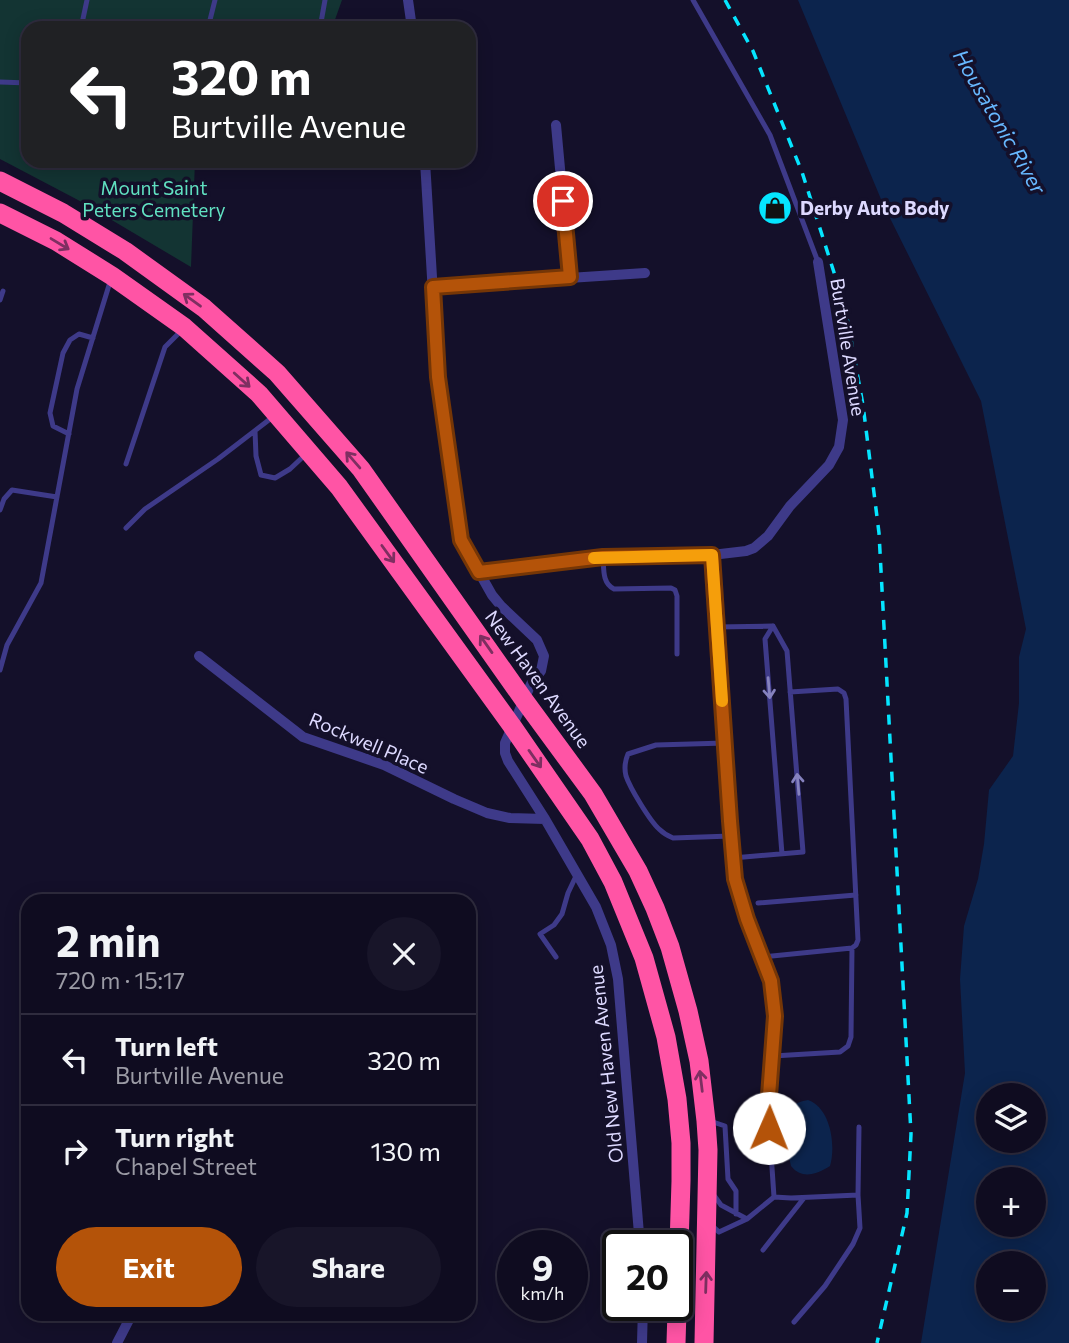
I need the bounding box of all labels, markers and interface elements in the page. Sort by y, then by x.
water label: Housatonic River [949,44,1052,199]
text: 320 m [171,45,312,105]
icon: left [56,49,147,140]
text: Burtville Avenue [171,105,406,145]
pin [533,171,593,231]
park label: Mount Saint Peters Cemetery [82,176,226,221]
icon: arrive [544,182,582,220]
shop icon: Derby Auto Body [756,189,794,227]
place label: Derby Auto Body [800,196,950,219]
one-way arrow [50,238,70,252]
street label: Burtville Avenue [826,276,871,418]
one-way arrow [183,292,202,307]
one-way arrow [233,372,251,388]
one-way arrow [345,451,361,469]
one-way arrow [380,544,395,563]
street label: New Haven Avenue [481,606,596,752]
one-way arrow [478,635,493,654]
one-way arrow [763,676,776,699]
street label: Rockwell Place [306,707,432,778]
one-way arrow [528,749,542,768]
one-way arrow [791,773,804,796]
text: 2 min [56,914,161,966]
button: close [367,917,441,991]
street label: Old New Haven Avenue [584,964,627,1164]
text: 720 m · 15:17 [56,966,185,994]
text: Turn left [115,1030,218,1061]
icon: left [56,1041,94,1079]
text: 320 m [367,1044,441,1075]
text: Burtville Avenue [115,1061,284,1089]
one-way arrow [694,1070,707,1092]
map controls [976,1083,1046,1321]
button: layers [976,1083,1046,1153]
position arrow [732,1091,806,1165]
text: Turn right [115,1121,234,1152]
icon: right [56,1132,94,1170]
text: 130 m [370,1135,441,1166]
text: Chapel Street [115,1152,257,1180]
button: + [976,1167,1046,1237]
button: Exit [56,1227,242,1307]
button: Share [256,1227,441,1307]
speed limit sign: 20 [602,1230,693,1321]
text: 9 [532,1245,553,1288]
button: − [976,1251,1046,1321]
one-way arrow [699,1271,712,1294]
text: km/h [521,1282,564,1304]

